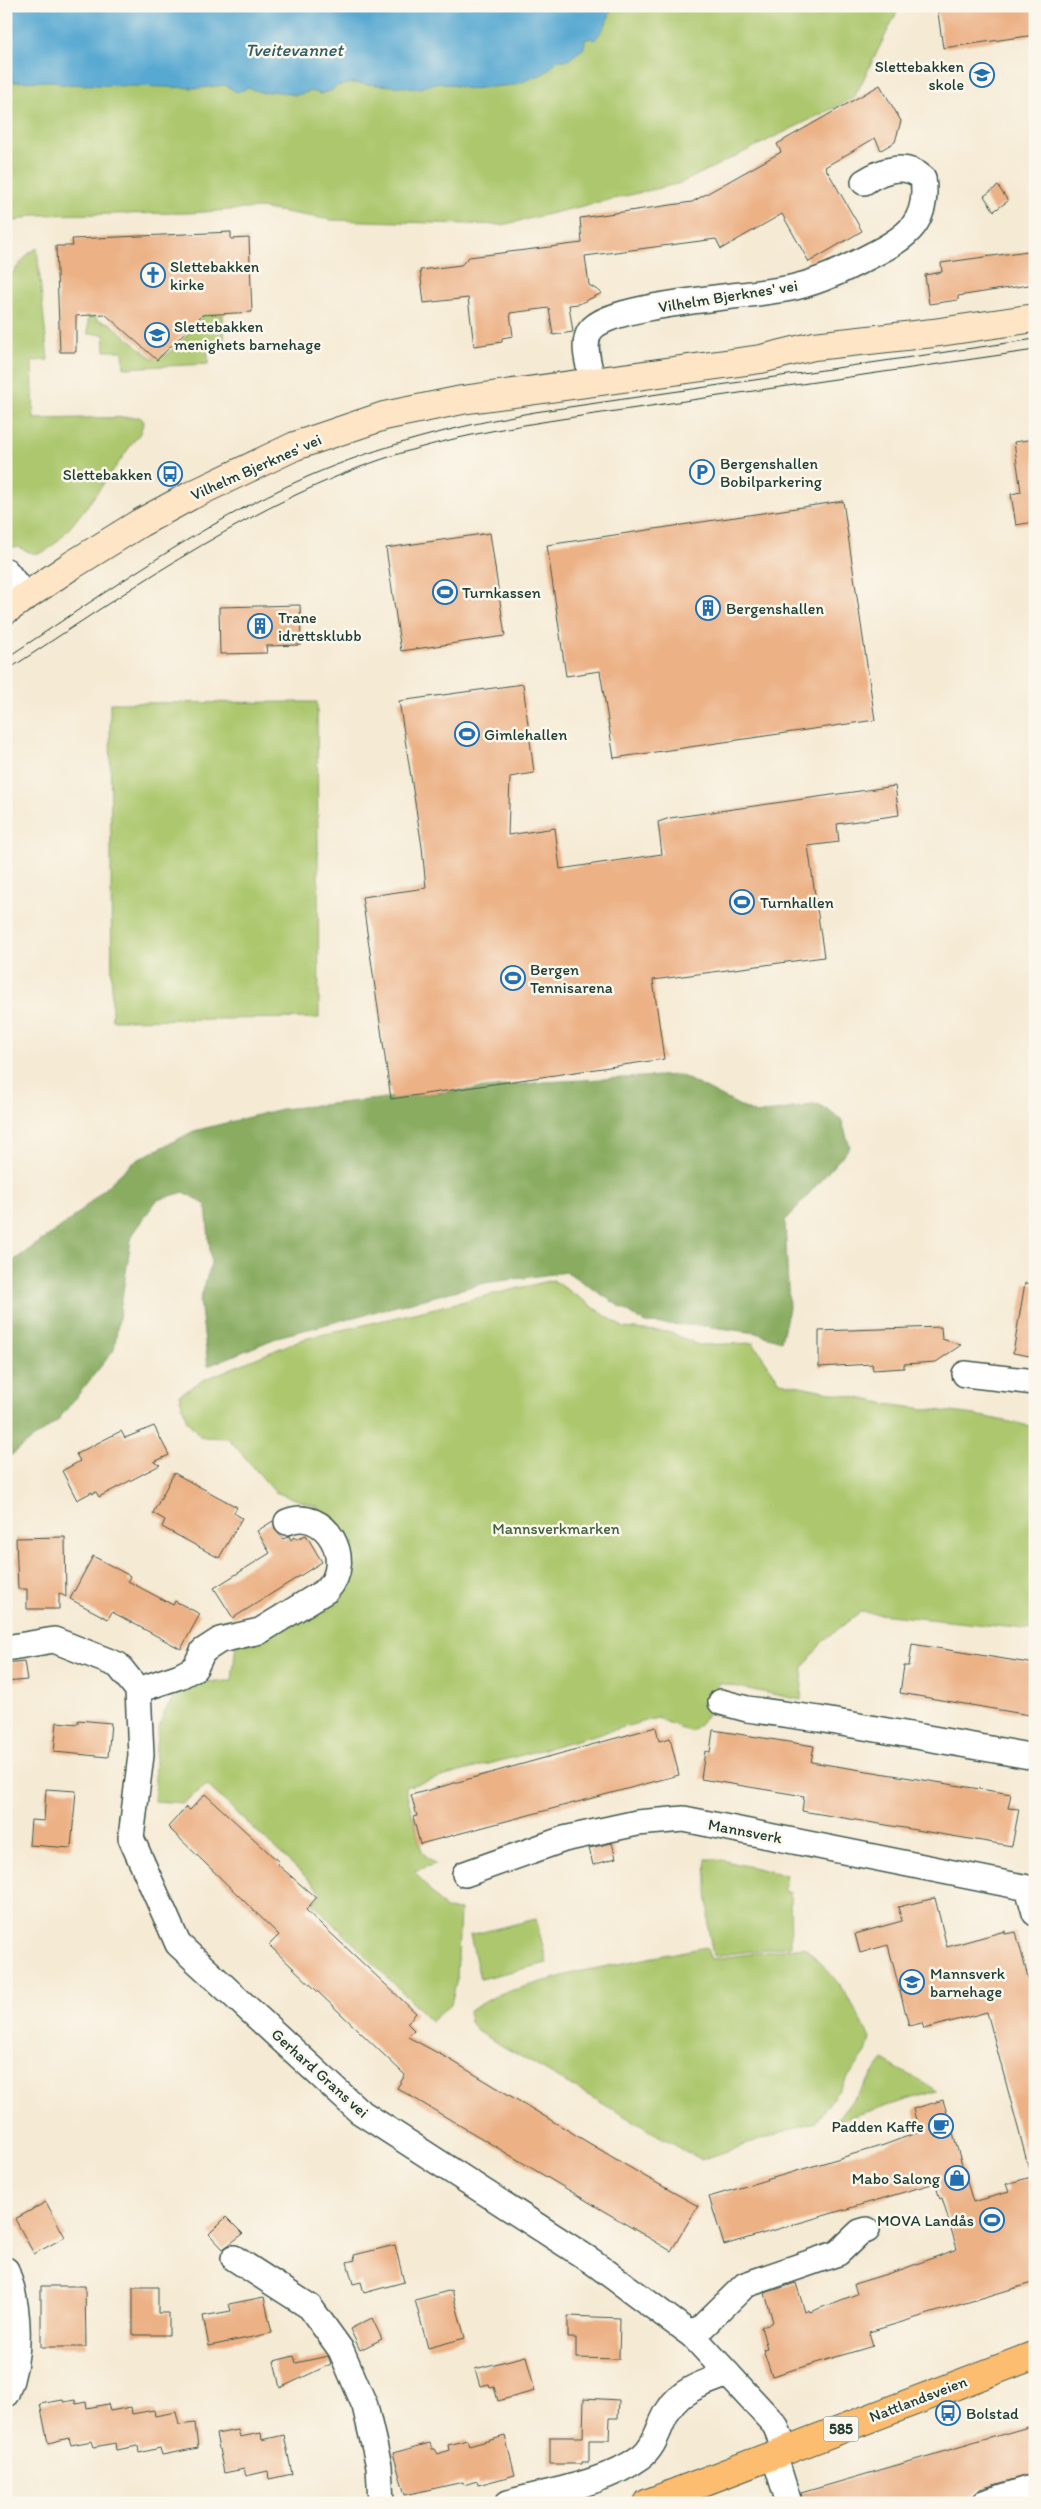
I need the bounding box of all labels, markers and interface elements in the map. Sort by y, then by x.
water label: Tveitevannet [245,39,345,61]
place label: Slettebakken skole [875,57,964,94]
school or university icon: Slettebakken skole [969,62,995,88]
place label: Slettebakken kirke [170,257,260,294]
church icon: Slettebakken kirke [140,262,166,288]
street label: Vilhelm Bjerknes' vei [657,276,799,316]
place label: Slettebakken menighets barnehage [174,317,321,354]
school or university icon: Slettebakken menighets barnehage [144,322,170,348]
street label: Vilhelm Bjerknes' vei [188,430,324,504]
place label: Bergenshallen Bobilparkering [720,454,823,491]
parking icon: Bergenshallen Bobilparkering [689,459,715,485]
bus stop icon: Slettebakken [157,461,183,487]
place label: Slettebakken [63,465,152,484]
sports icon: Turnkassen [432,579,458,605]
place label: Turnkassen [462,583,541,602]
building icon: Bergenshallen [695,595,721,621]
place label: Bergenshallen [726,599,824,618]
place label: Trane idrettsklubb [278,608,362,645]
building icon: Trane idrettsklubb [247,613,273,639]
sports icon: Gimlehallen [454,721,480,747]
place label: Gimlehallen [484,725,567,744]
sports icon: Turnhallen [729,889,755,915]
place label: Turnhallen [760,893,834,912]
place label: Bergen Tennisarena [530,960,613,997]
sports icon: Bergen Tennisarena [500,965,526,991]
park label: Mannsverkmarken [492,1519,620,1538]
street label: Mannsverk [706,1815,784,1848]
place label: Mannsverk barnehage [930,1964,1006,2001]
school or university icon: Mannsverk barnehage [899,1969,925,1995]
street label: Gerhard Grans vei [268,2024,372,2122]
cafe icon: Padden Kaffe [928,2113,954,2139]
place label: Padden Kaffe [832,2117,924,2136]
shop icon: Mabo Salong [944,2165,970,2191]
place label: Mabo Salong [852,2169,941,2188]
sports icon: MOVA Landås [979,2207,1005,2233]
place label: MOVA Landås [877,2211,974,2230]
street label: Nattlandsveien [866,2372,970,2426]
bus stop icon: Bolstad [935,2400,961,2426]
place label: Bolstad [966,2404,1019,2423]
road number: 585 [824,2416,858,2442]

